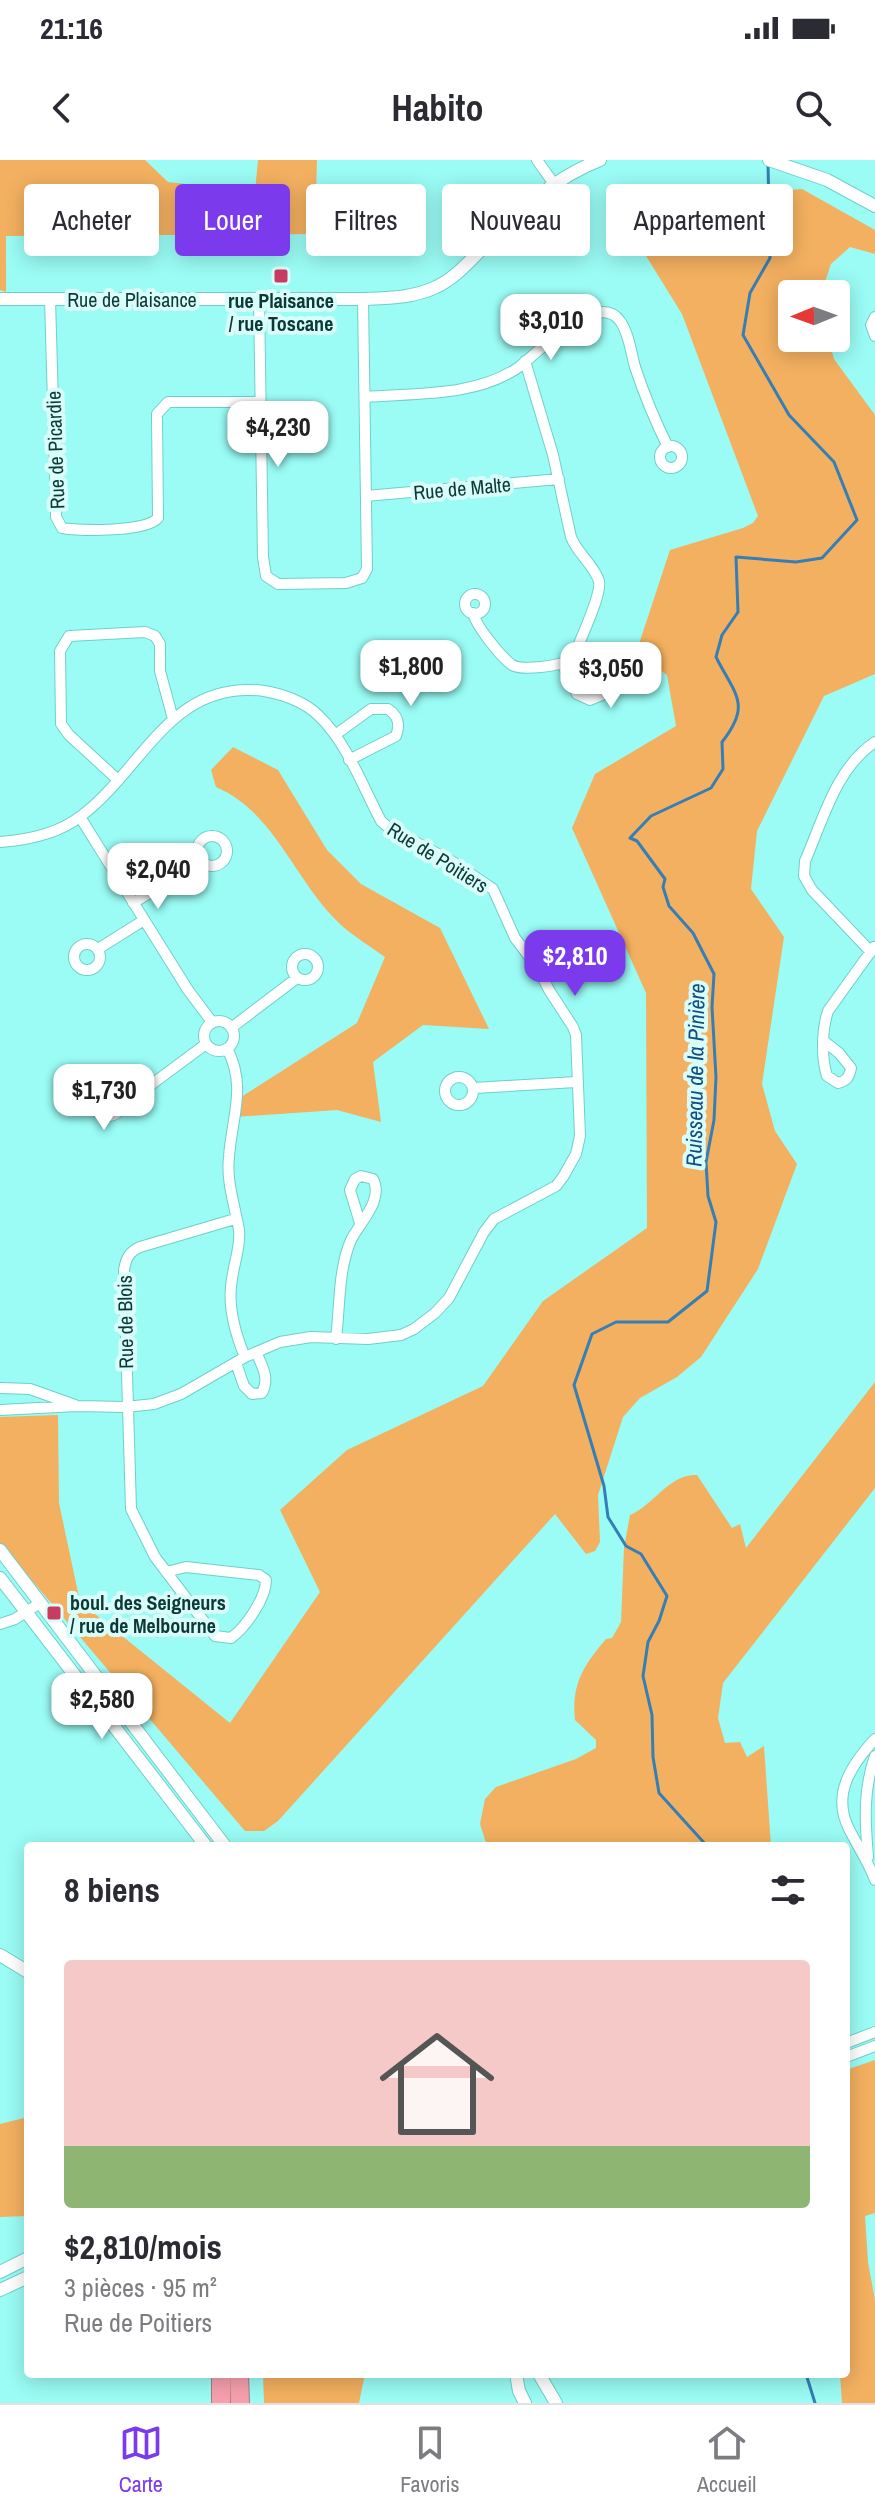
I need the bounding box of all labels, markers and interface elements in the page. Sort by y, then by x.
text: 21:16 [40,8,103,48]
text: Habito [392,84,483,132]
icon: back [40,86,84,130]
icon: search [791,86,835,130]
chip: Acheter [24,184,159,256]
chip: Louer [175,184,290,256]
chip: Filtres [306,184,426,256]
chip: Nouveau [442,184,590,256]
chip: Appartement [606,184,793,256]
marker: rue Plaisance / rue Toscane [272,267,290,285]
north arrow [778,280,850,352]
map controls [778,280,850,352]
street label: Rue de Plaisance [67,286,197,313]
place label: rue Plaisance / rue Toscane [228,287,334,337]
pin: $3,010 [486,294,616,362]
text: $3,010 [518,302,584,337]
street label: Rue de Picardie [39,390,71,510]
pin: $4,230 [213,401,343,469]
text: $4,230 [245,409,311,444]
street label: Rue de Malte [412,470,512,506]
pin: $1,800 [346,640,476,708]
pin: $3,050 [546,642,676,710]
text: $1,800 [378,648,444,683]
text: $3,050 [578,650,644,685]
street label: Rue de Poitiers [383,815,493,899]
pin: $2,040 [93,843,223,911]
text: $2,040 [125,851,191,886]
pin: $2,810 [510,930,640,998]
text: $2,810 [542,938,608,973]
water label: Ruisseau de la Pinière [678,983,712,1167]
pin: $1,730 [39,1064,169,1132]
text: $1,730 [71,1072,137,1107]
street label: Rue de Blois [111,1275,139,1369]
place label: boul. des Seigneurs / rue de Melbourne [70,1589,226,1639]
marker: boul. des Seigneurs / rue de Melbourne [45,1604,63,1622]
pin: $2,580 [37,1673,167,1741]
text: $2,580 [69,1681,135,1716]
text: 8 biens [64,1867,160,1913]
icon: filters [766,1868,810,1912]
icon: home [365,2012,509,2156]
text: $2,810/mois [64,2224,222,2270]
text: 3 pièces · 95 m² [64,2270,217,2305]
text: Rue de Poitiers [64,2305,212,2340]
tab: Carte [119,2421,163,2499]
tab: Favoris [400,2421,460,2499]
tab: Accueil [697,2421,756,2499]

